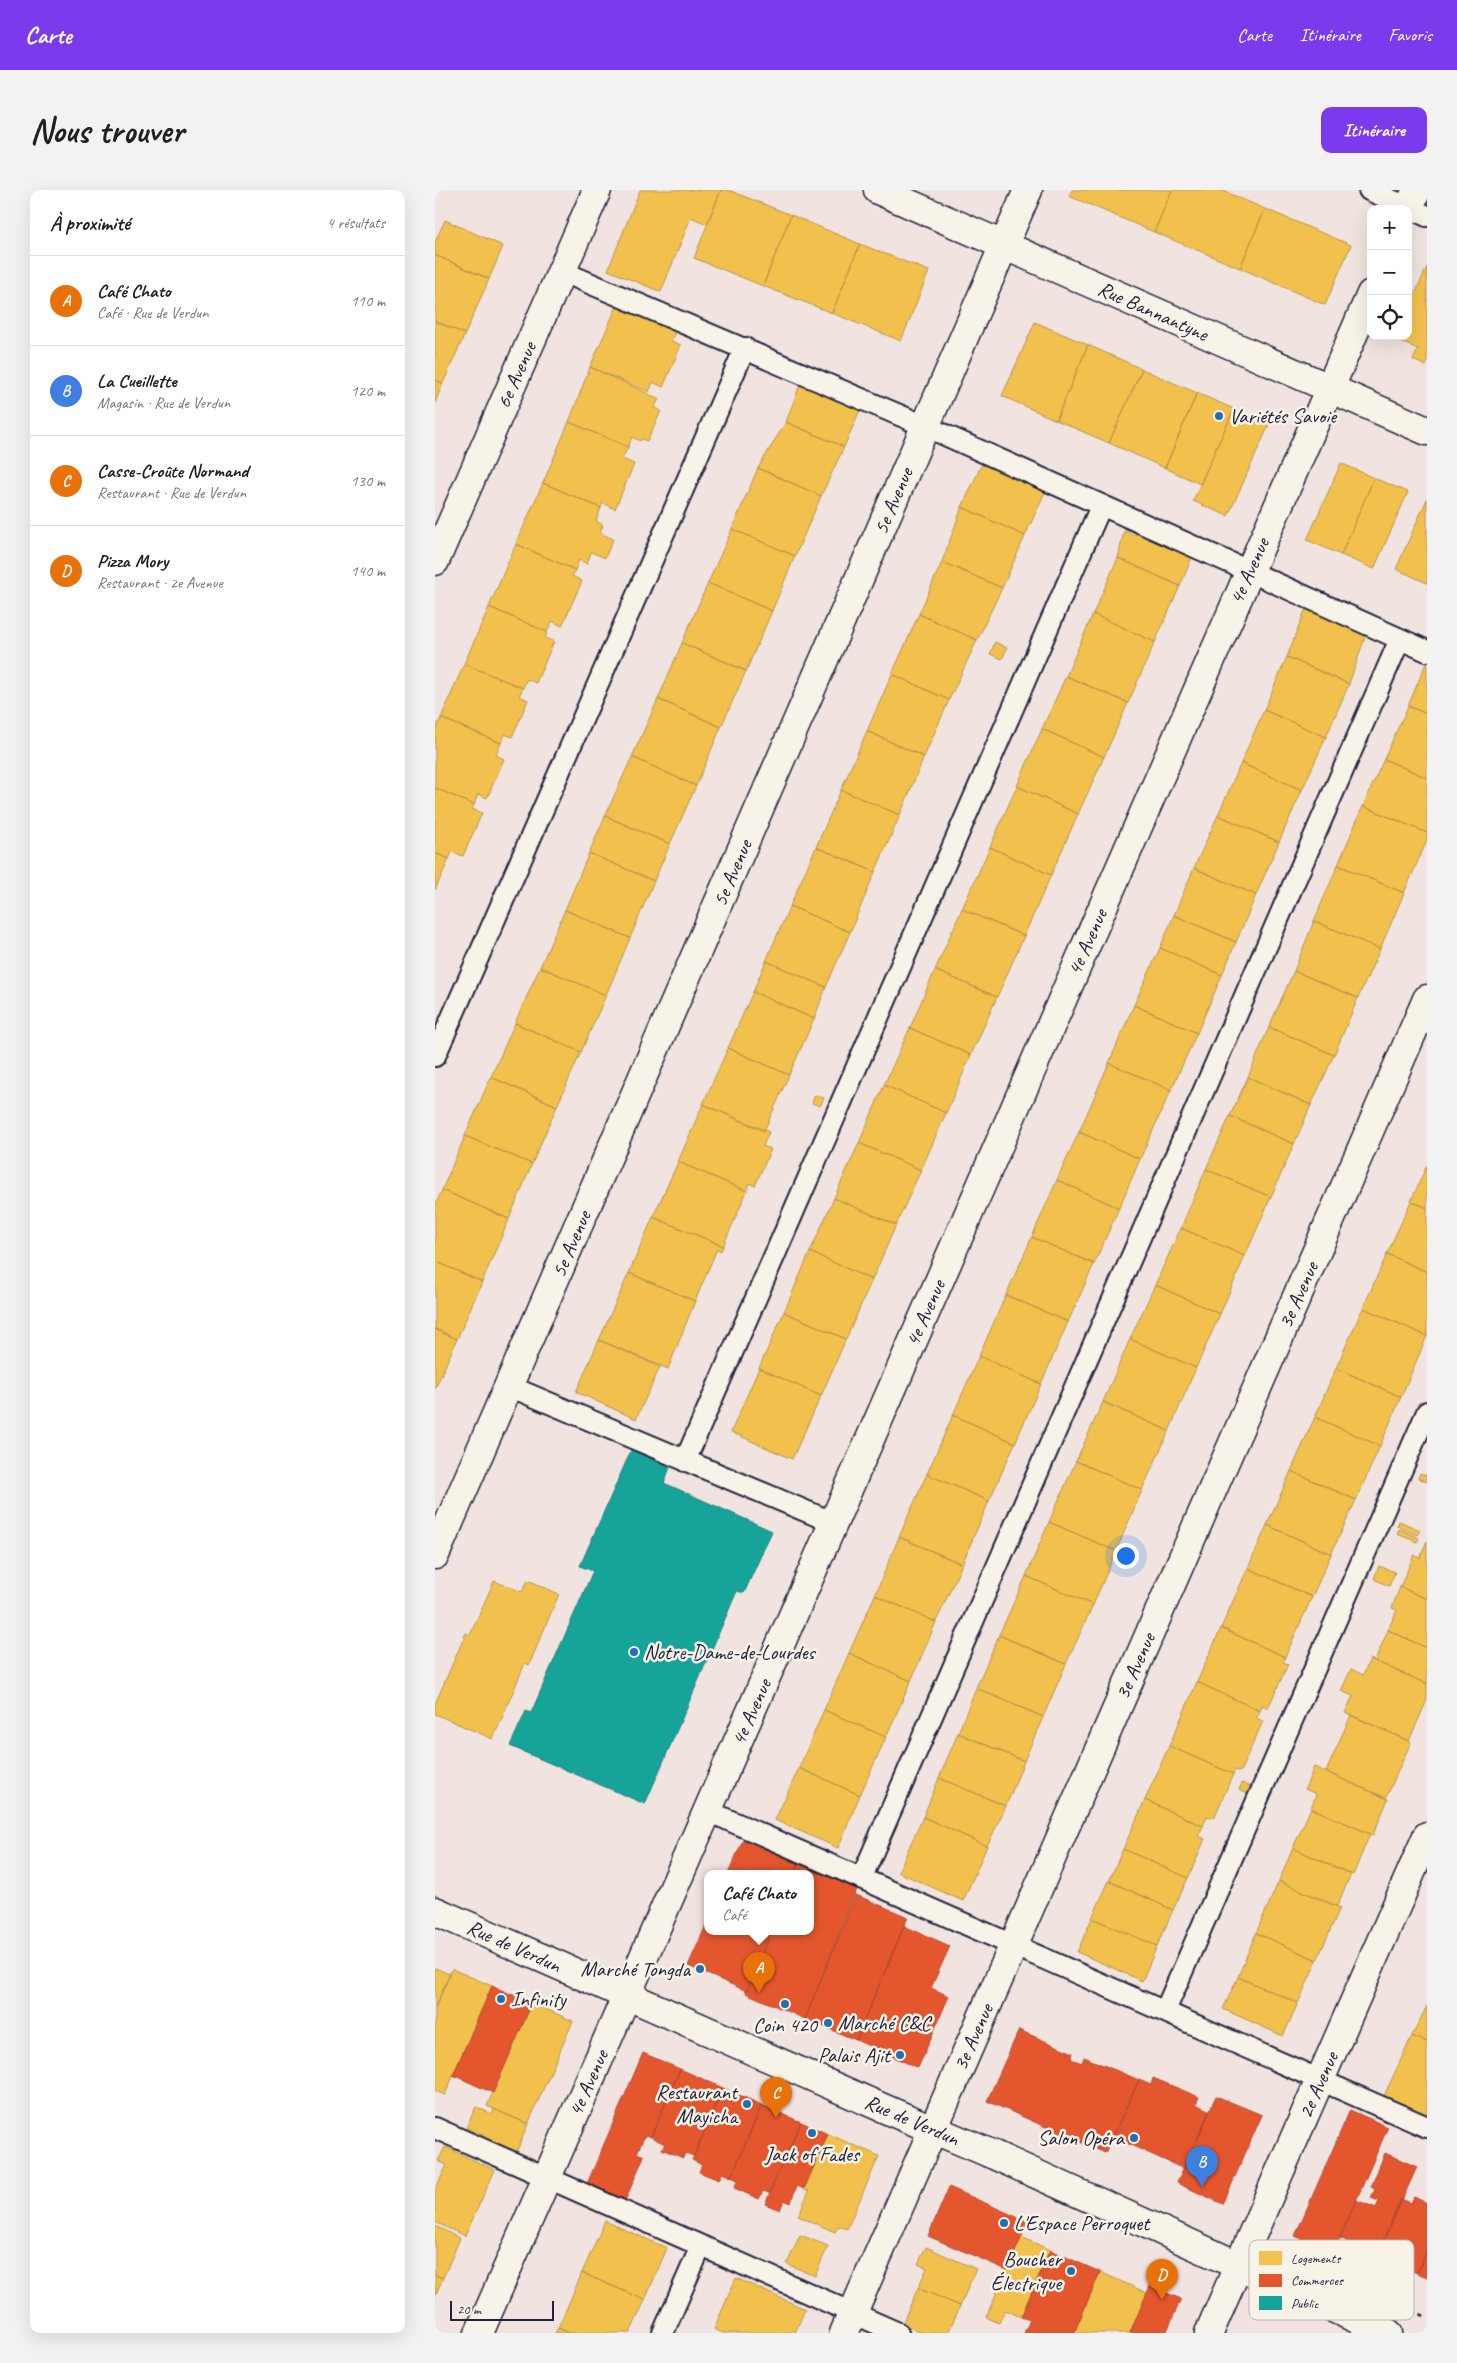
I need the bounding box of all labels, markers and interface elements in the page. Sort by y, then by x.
text: Carte [25,20,72,50]
text: Carte [1237,24,1272,46]
text: Itinéraire [1300,24,1361,46]
text: Favoris [1389,24,1432,46]
button: Itinéraire [1321,107,1427,153]
text: Nous trouver [30,108,184,153]
map controls [1367,205,1412,340]
button: + [1367,205,1412,250]
text: À proximité [50,210,130,236]
text: 4 résultats [326,213,385,233]
button: − [1367,250,1412,295]
street label: Rue Bannantyne [1094,275,1213,347]
text: Café Chato [97,279,171,303]
text: A [62,291,70,311]
text: 110 m [351,291,385,311]
button: locate [1367,295,1412,340]
text: Café · Rue de Verdun [97,303,208,323]
street label: 6e Avenue [490,336,543,412]
text: La Cueillette [97,369,177,393]
text: B [62,381,70,401]
text: 120 m [351,381,385,401]
text: Magasin · Rue de Verdun [97,393,230,413]
place label: Variétés Savoie [1229,403,1338,429]
marker: Variétés Savoie [1213,410,1225,422]
text: Casse-Croûte Normand [97,459,248,483]
street label: 5e Avenue [867,462,919,538]
text: C [62,471,70,491]
text: 130 m [351,471,385,491]
text: Restaurant · Rue de Verdun [97,483,246,503]
street label: 4e Avenue [1223,532,1276,608]
text: Pizza Mory [97,549,168,573]
text: D [61,561,71,581]
text: 140 m [351,561,385,581]
text: Restaurant · 2e Avenue [97,573,223,593]
street label: 5e Avenue [706,834,758,910]
street label: 4e Avenue [1061,903,1114,979]
street label: 5e Avenue [545,1205,597,1281]
street label: 3e Avenue [1272,1256,1325,1332]
street label: 4e Avenue [899,1274,952,1350]
your location [1113,1543,1139,1569]
street label: 3e Avenue [1109,1627,1162,1703]
place label: Notre-Dame-de-Lourdes [644,1639,817,1665]
marker: Notre-Dame-de-Lourdes [628,1646,640,1658]
street label: 4e Avenue [725,1673,778,1749]
popup [704,1870,814,1935]
text: Café Chato [722,1881,796,1905]
text: Café [722,1905,747,1925]
street label: Rue de Verdun [463,1914,565,1978]
pin: A [743,1952,775,1993]
place label: Marché Tongda [581,1956,692,1982]
marker: Marché Tongda [694,1963,706,1975]
place label: Infinity [511,1986,568,2012]
marker: Infinity [495,1993,507,2005]
marker: Coin 420 [779,1998,791,2010]
street label: 3e Avenue [947,1998,1000,2074]
place label: Marché C&C [838,2010,932,2036]
place label: Coin 420 [753,2012,819,2038]
marker: Marché C&C [822,2017,834,2029]
place label: Palais Ajit [818,2042,892,2068]
street label: 4e Avenue [562,2044,615,2120]
street label: 2e Avenue [1292,2046,1345,2122]
marker: Palais Ajit [894,2049,906,2061]
pin: C [760,2077,792,2118]
place label: Restaurant Mayicha [656,2079,739,2129]
street label: Rue de Verdun [861,2088,964,2152]
marker: Restaurant Mayicha [741,2098,753,2110]
place label: Salon Opéra [1038,2125,1126,2151]
marker: Jack of Fades [806,2127,818,2139]
marker: Salon Opéra [1128,2132,1140,2144]
place label: Jack of Fades [764,2141,861,2167]
pin: B [1186,2146,1218,2187]
place label: L'Espace Perroquet [1014,2210,1151,2236]
marker: L'Espace Perroquet [998,2217,1010,2229]
legend [1249,2240,1414,2320]
place label: Boucher Électrique [991,2246,1063,2296]
text: Logements [1291,2250,1341,2267]
pin: D [1146,2259,1178,2300]
marker: Boucher Électrique [1065,2265,1077,2277]
text: Commerces [1291,2272,1344,2289]
text: Public [1291,2295,1319,2312]
scale bar [450,2298,554,2321]
text: 20 m [457,2301,481,2318]

